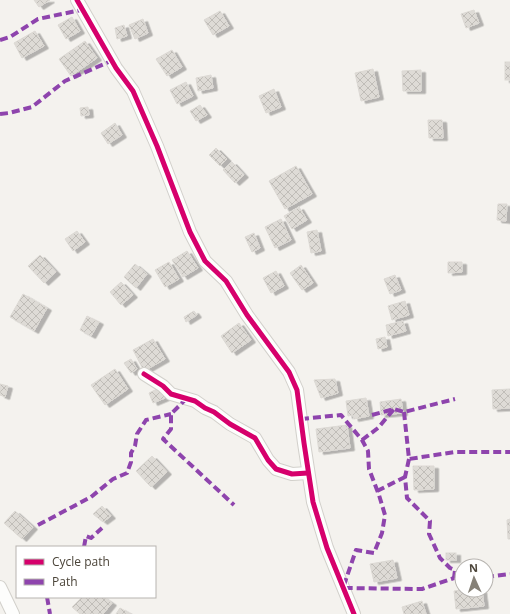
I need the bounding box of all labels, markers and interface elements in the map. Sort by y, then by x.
legend [16,546,156,598]
text: Cycle path [52,553,110,570]
north arrow [454,558,494,598]
text: N [469,560,478,575]
text: Path [52,573,78,590]

